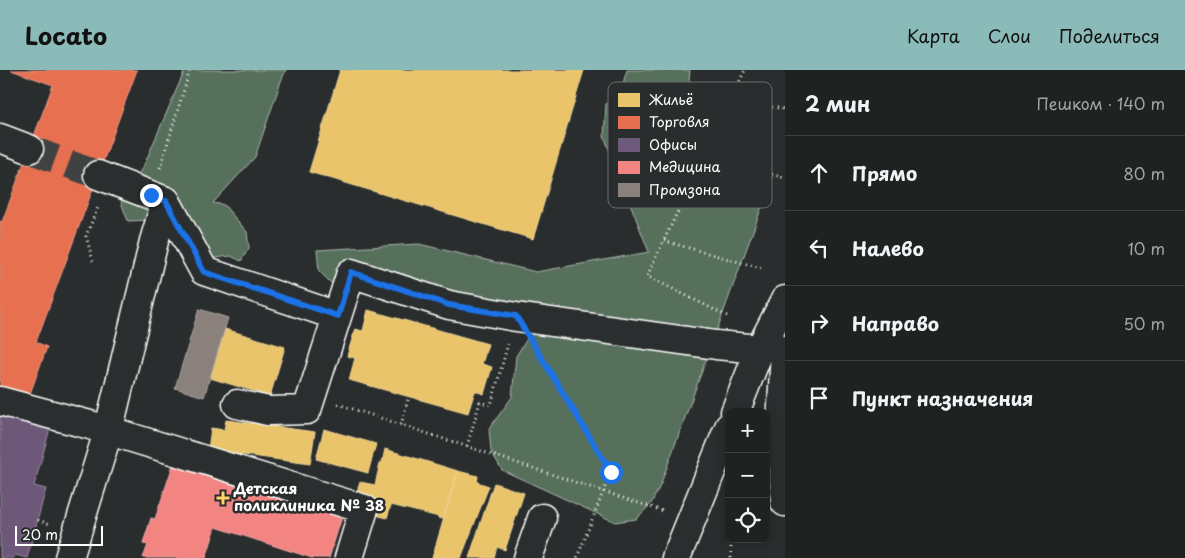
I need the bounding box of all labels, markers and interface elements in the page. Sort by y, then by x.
text: Locato [25,17,107,53]
text: Карта [907,22,960,49]
text: Слои [988,22,1031,49]
text: Поделиться [1059,22,1160,49]
legend [608,82,772,208]
text: 2 мин [805,87,870,119]
text: Жильё [648,89,693,110]
text: Пешком · 140 m [1037,91,1165,115]
text: Торговля [649,111,710,132]
text: Офисы [649,134,697,155]
text: Медицина [649,156,721,177]
icon: ahead [805,159,833,187]
text: Прямо [852,159,917,187]
text: 80 m [1123,161,1165,185]
text: Промзона [649,179,720,200]
route end [140,184,163,207]
icon: left [805,234,833,262]
text: Налево [852,234,924,262]
text: 10 m [1128,236,1165,260]
icon: right [805,309,833,337]
text: Направо [852,309,939,337]
text: 50 m [1124,311,1165,335]
icon: arrive [805,384,833,412]
text: Пункт назначения [852,384,1033,412]
map controls [725,408,770,543]
button: + [725,408,770,453]
button: − [725,453,770,498]
route start [600,461,623,484]
place label: Детская поликлиника № 38 [233,476,384,516]
marker: Детская поликлиника № 38 [216,491,230,505]
button: locate [725,498,770,543]
scale bar [15,523,102,546]
text: 20 m [22,524,58,545]

